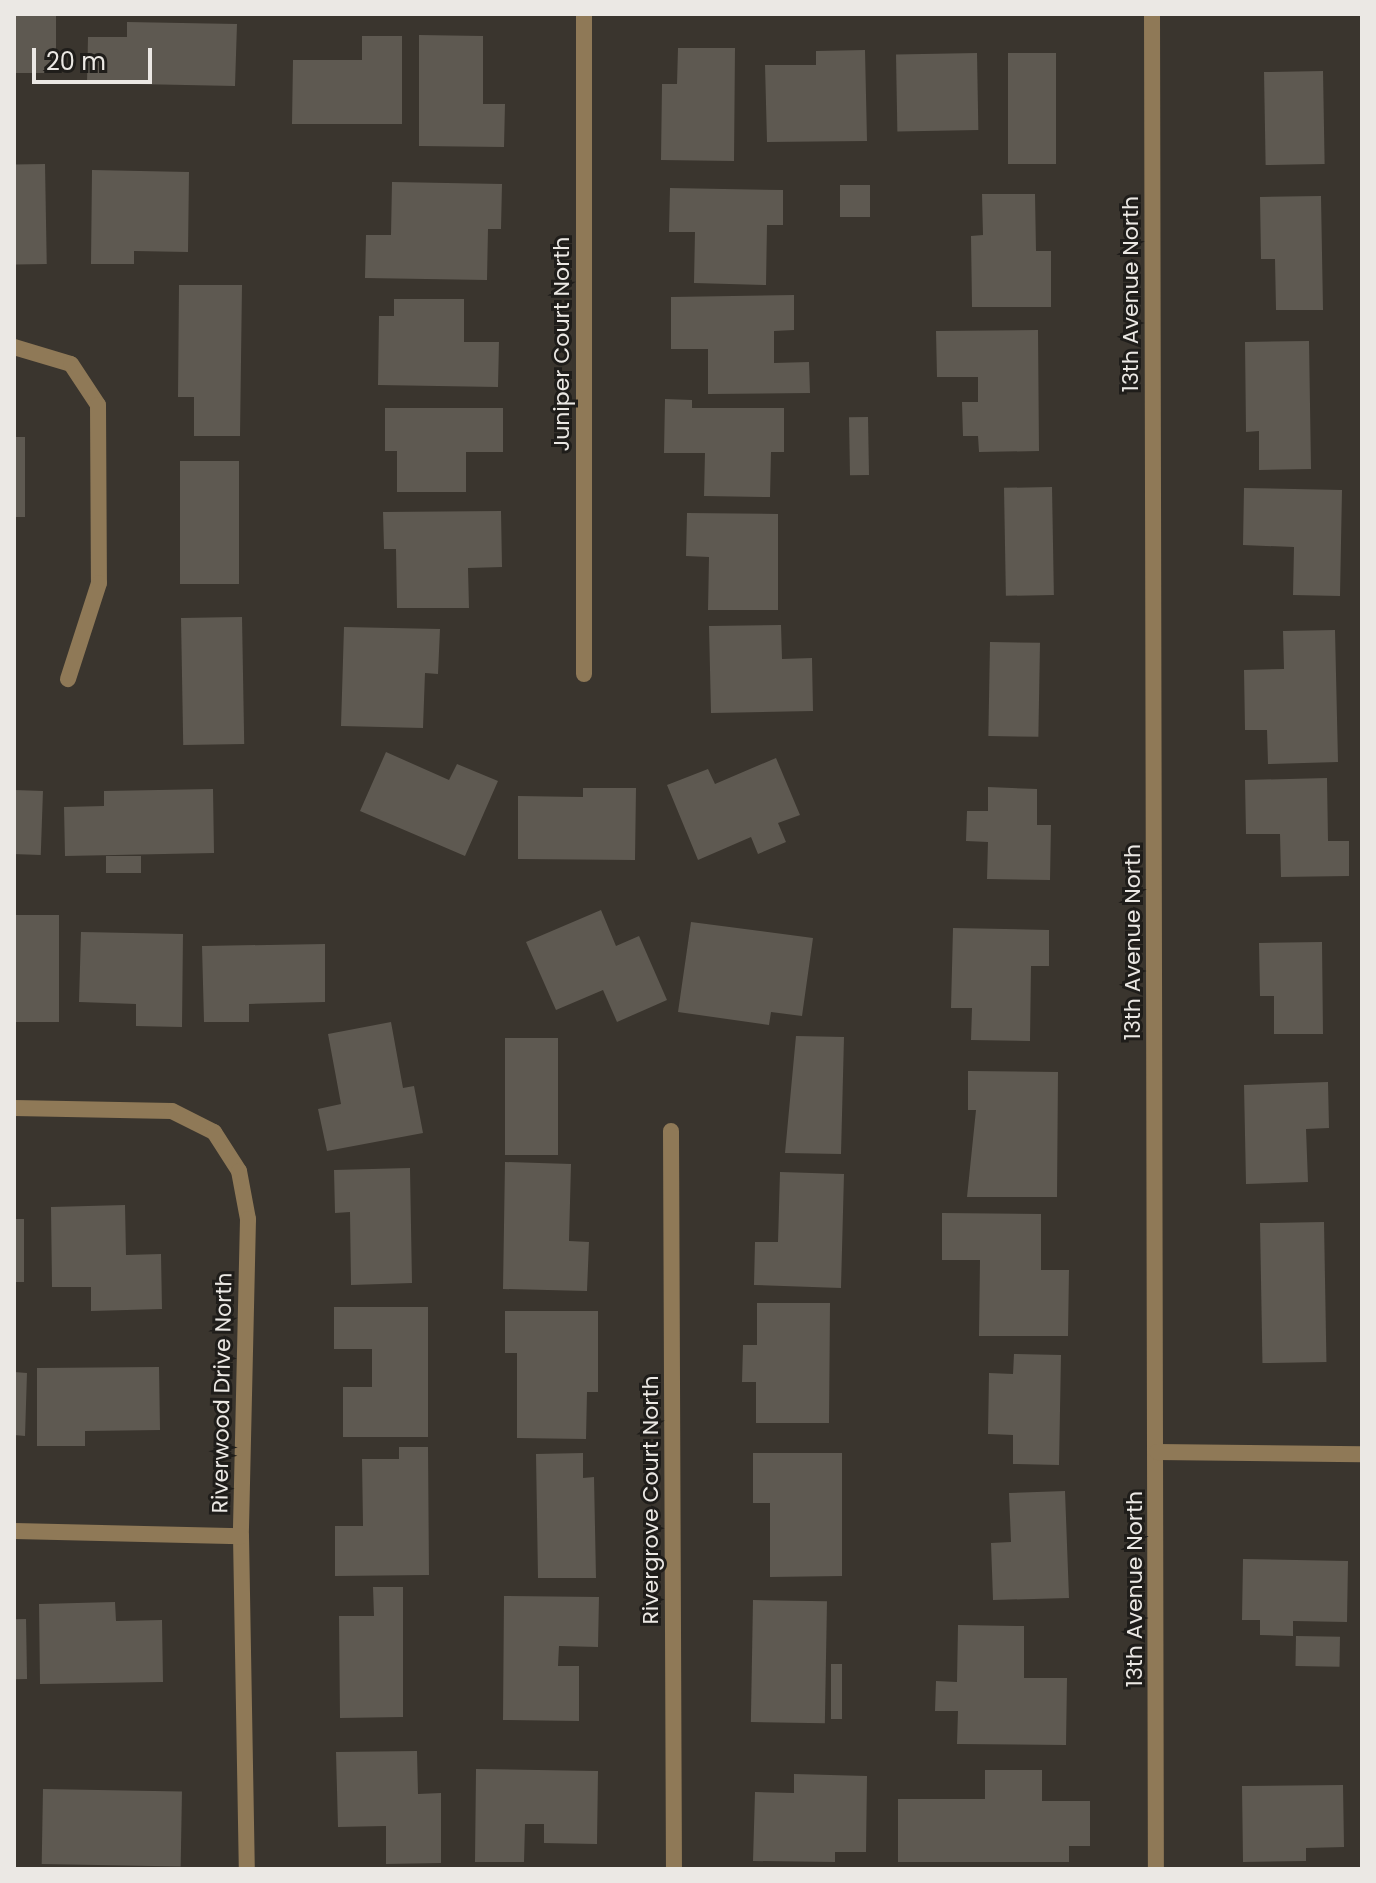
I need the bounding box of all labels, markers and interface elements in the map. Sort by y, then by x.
scale bar [36,32,156,82]
text: 20 m [46,45,106,78]
street label: 13th Avenue North [1118,196,1144,392]
street label: Juniper Court North [549,237,575,451]
street label: 13th Avenue North [1120,844,1146,1040]
street label: Riverwood Drive North [207,1272,237,1514]
street label: Rivergrove Court North [638,1375,664,1625]
street label: 13th Avenue North [1122,1491,1148,1687]

